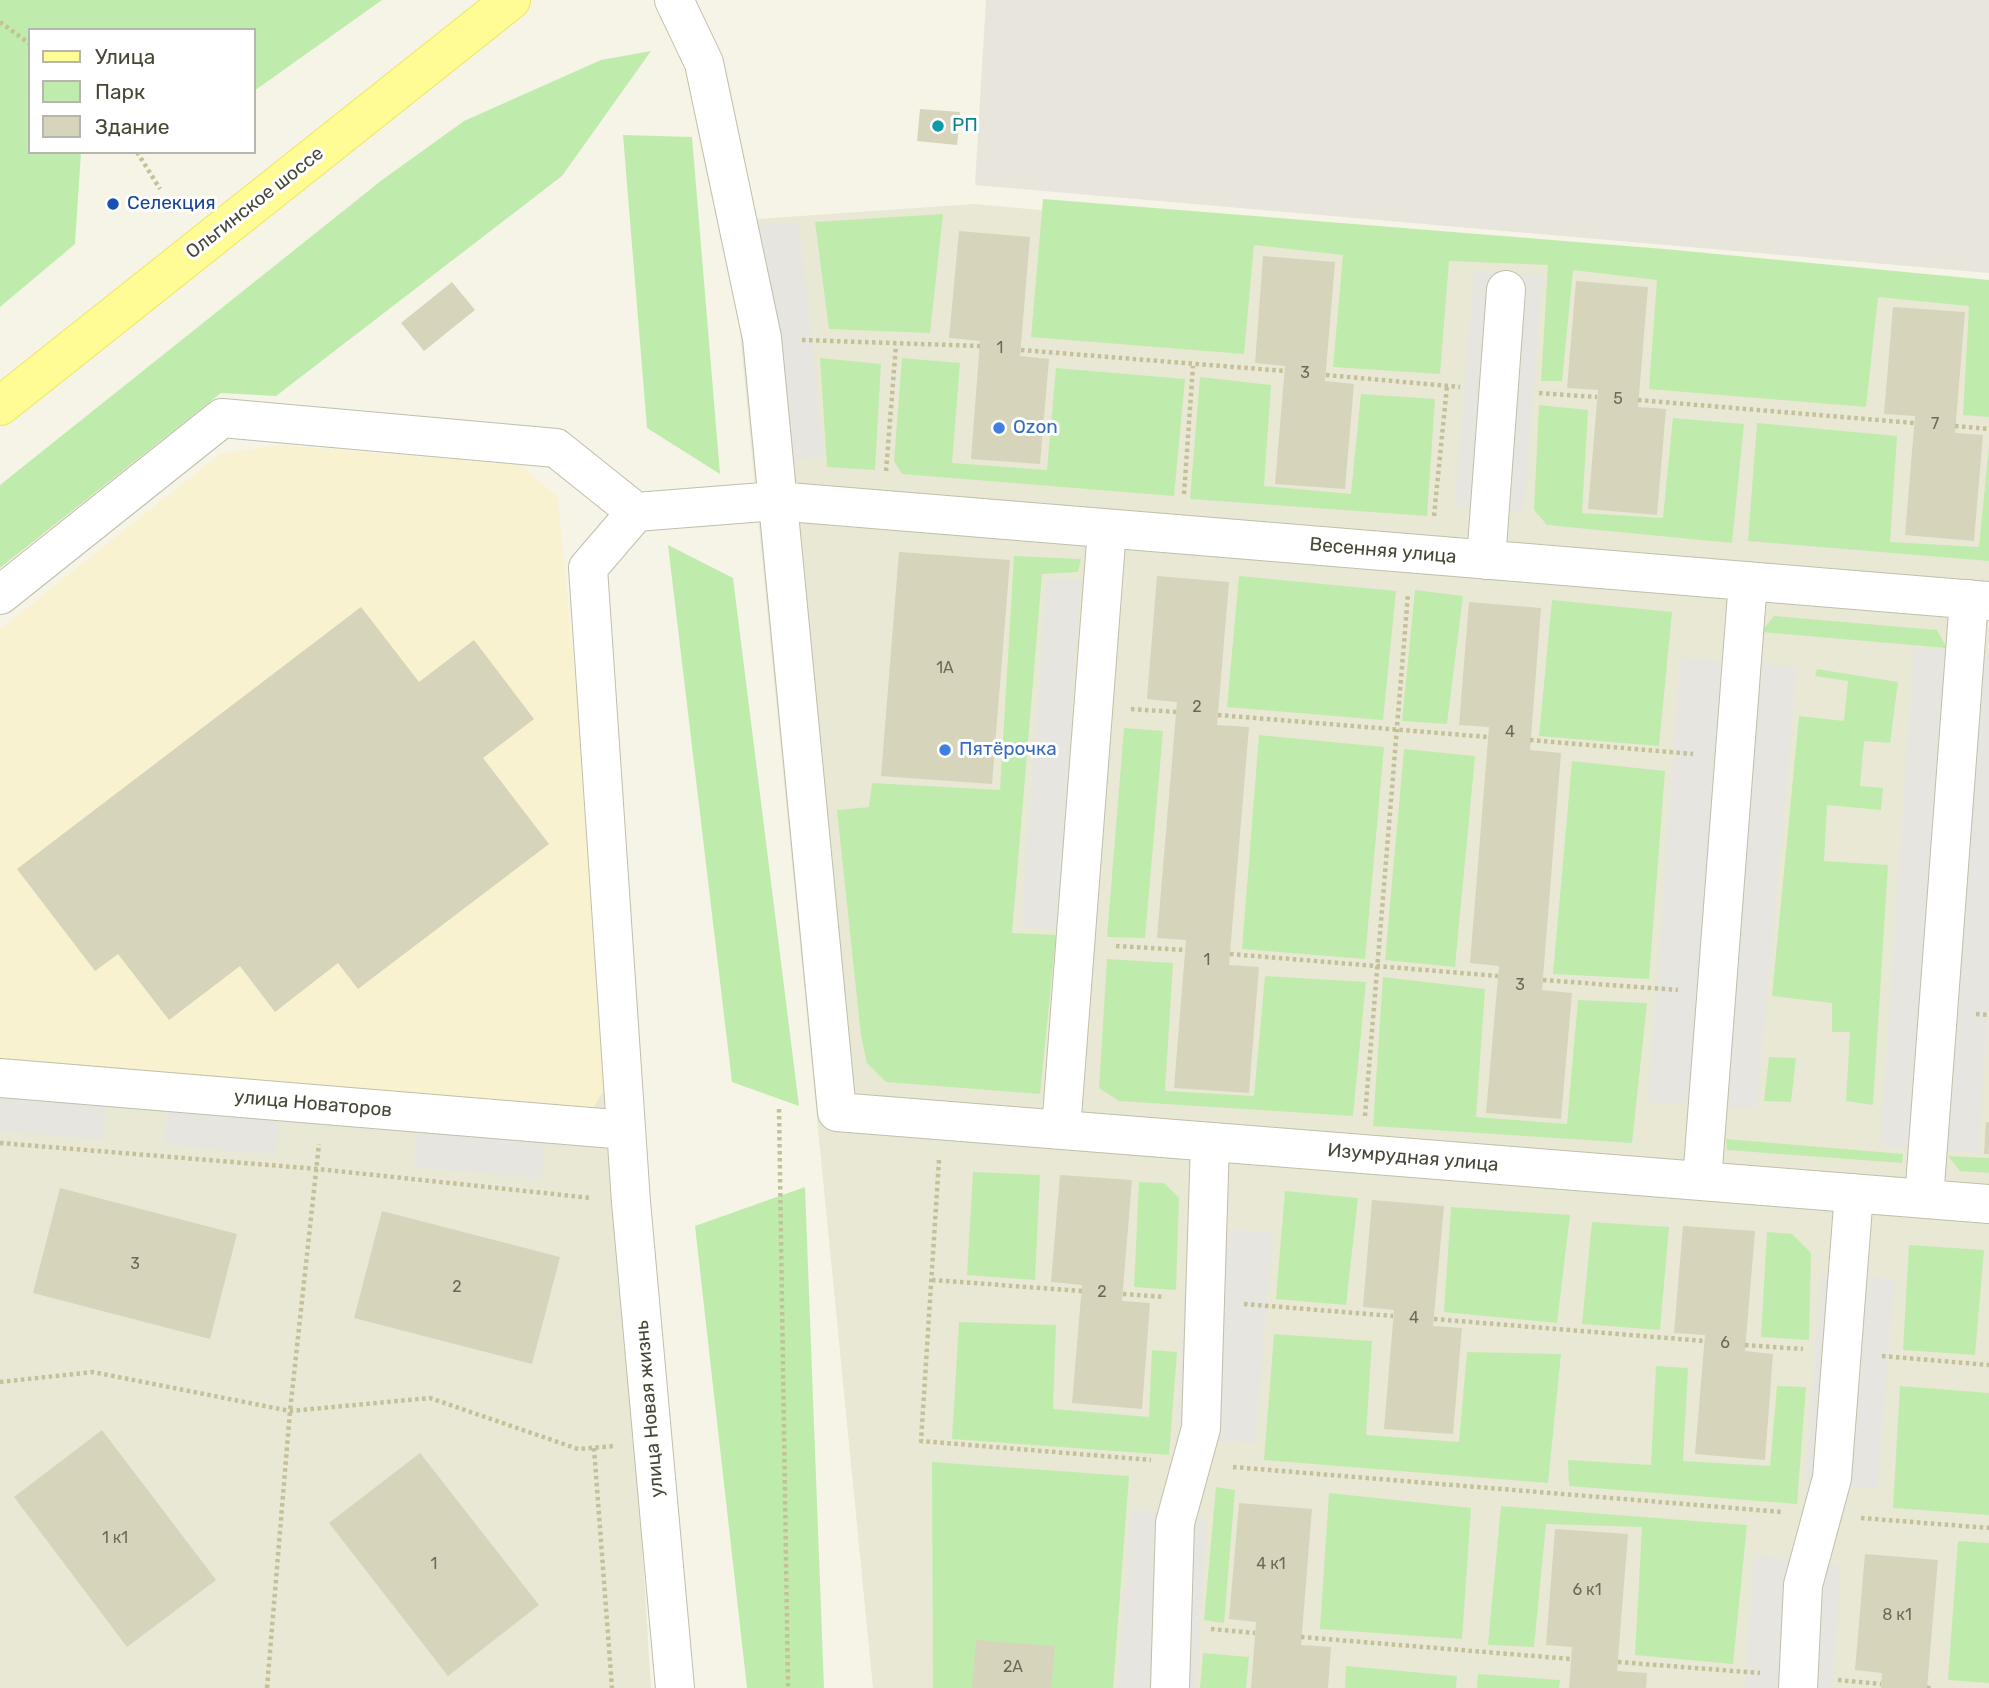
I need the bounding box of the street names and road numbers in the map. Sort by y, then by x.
street label: Ольгинское шоссе [182,142,328,264]
street label: Весенняя улица [1308,533,1458,569]
street label: улица Новаторов [233,1086,393,1122]
street label: Изумрудная улица [1326,1139,1500,1177]
street label: улица Новая жизнь [631,1320,669,1498]

